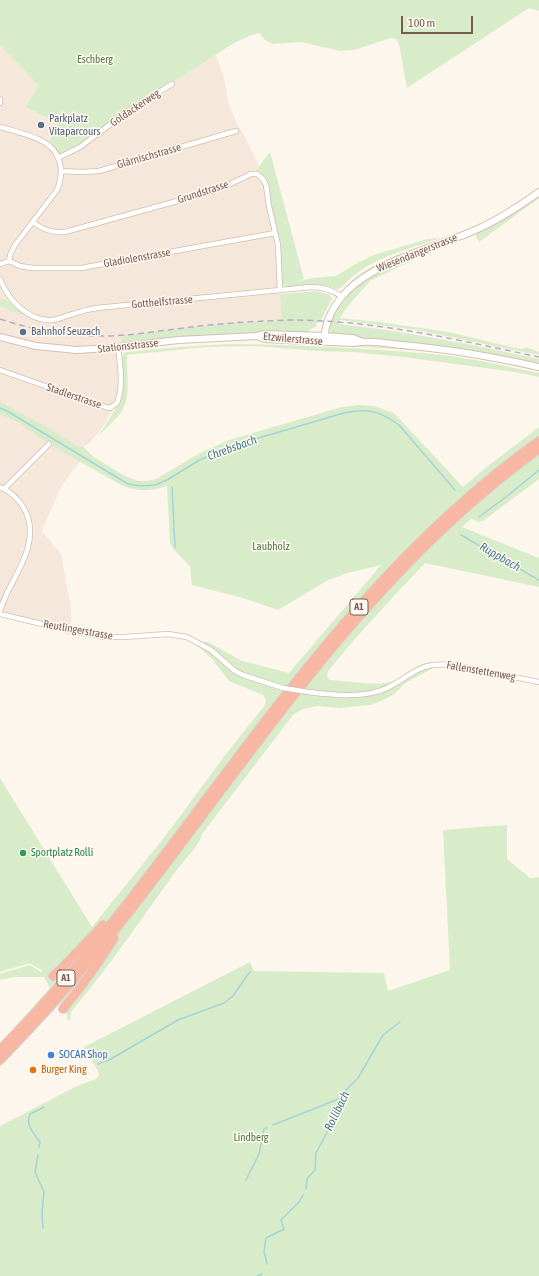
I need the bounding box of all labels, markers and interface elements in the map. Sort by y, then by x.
scale bar [403,8,475,34]
text: 100 m [408,16,435,30]
park label: Eschberg [77,53,113,67]
street label: Goldackerweg [108,87,162,129]
place label: Parkplatz Vitaparcours [49,112,100,138]
marker: Parkplatz Vitaparcours [36,120,46,130]
street label: Glärnischstrasse [115,141,183,171]
street label: Grundstrasse [176,178,230,206]
street label: Wiesendangerstrasse [375,231,459,275]
street label: Gladiolenstrasse [102,246,172,270]
street label: Gotthelfstrasse [131,293,193,311]
place label: Bahnhof Seuzach [31,325,100,339]
marker: Bahnhof Seuzach [18,327,28,337]
street label: Etzwilerstrasse [263,330,323,348]
street label: Stationsstrasse [97,336,159,356]
street label: Stadlerstrasse [45,380,103,412]
water label: Chrebsbach [205,432,259,464]
park label: Laubholz [252,540,290,554]
water label: Ruppbach [477,540,523,574]
road number: A1 [350,599,368,615]
street label: Reutlingerstrasse [42,617,114,643]
street label: Fallenstettenweg [445,658,517,684]
place label: Sportplatz Rolli [31,846,93,860]
marker: Sportplatz Rolli [18,848,28,858]
road number: A1 [57,970,75,986]
place label: SOCAR Shop [59,1048,108,1062]
marker: SOCAR Shop [46,1050,56,1060]
place label: Burger King [41,1063,87,1077]
marker: Burger King [28,1065,38,1075]
water label: Rollibach [321,1089,353,1133]
park label: Lindberg [233,1131,269,1145]

